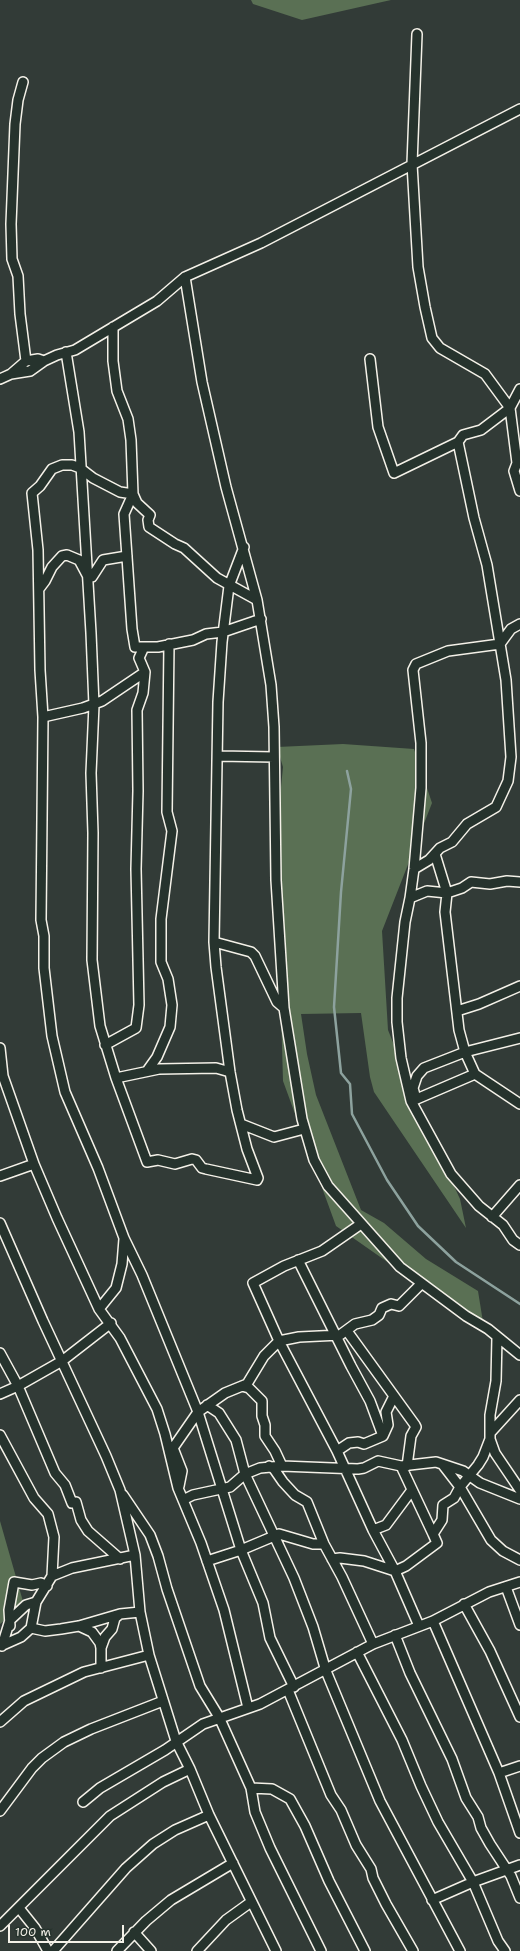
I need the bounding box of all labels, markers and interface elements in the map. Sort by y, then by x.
scale bar [10,1917,126,1943]
text: 100 m [15,1924,51,1940]

